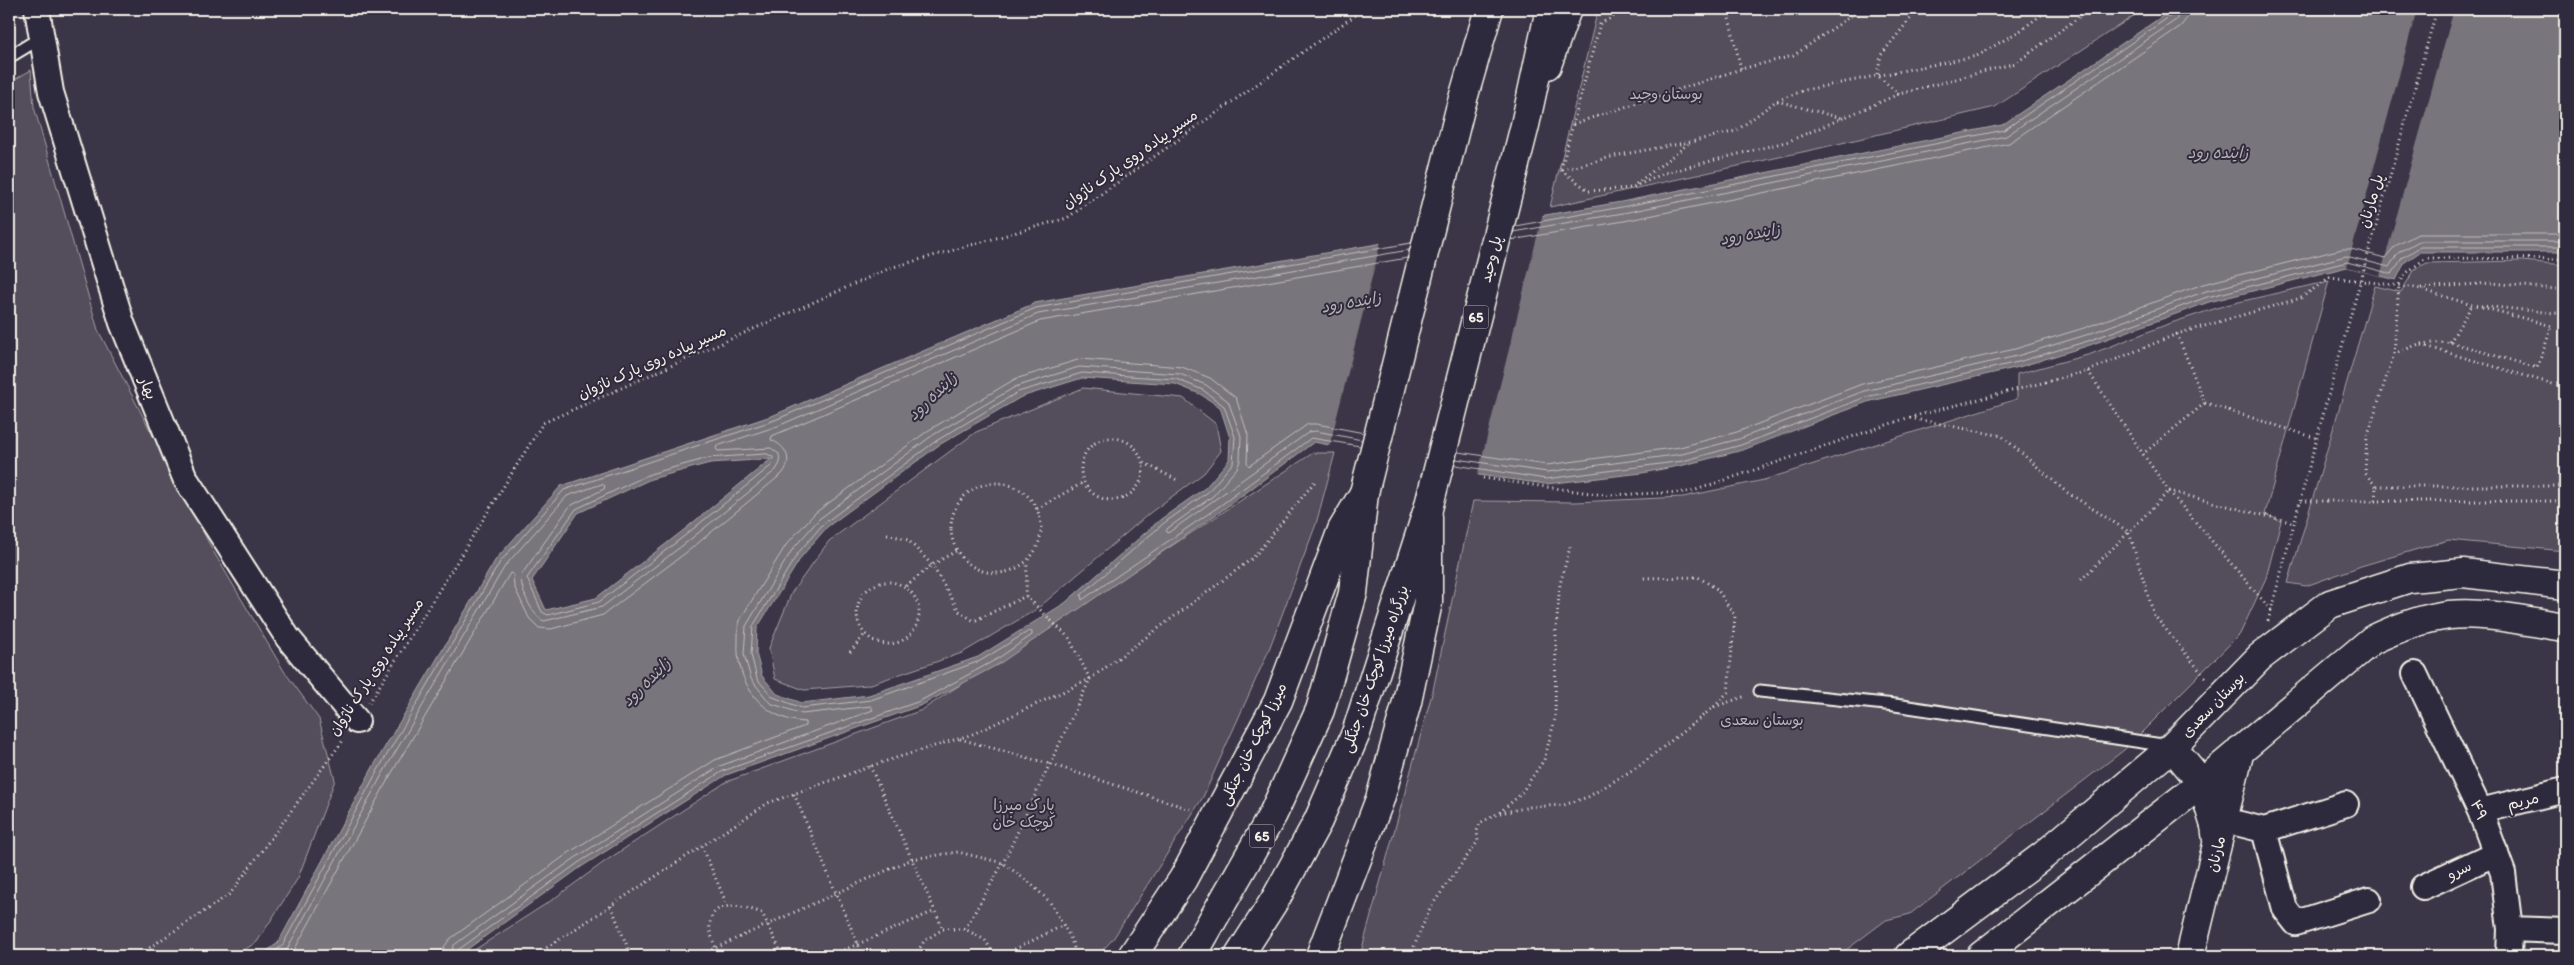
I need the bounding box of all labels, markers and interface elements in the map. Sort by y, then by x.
park label: بوستان وحید [1629,85,1703,103]
street label: مسیر پیاده روی پارک ناژوان [1059,106,1201,213]
water label: زاینده رود [2188,143,2249,162]
street label: پل مارنان [2355,172,2388,230]
water label: زاینده رود [1719,219,1782,249]
street label: پل وحید [1477,234,1506,284]
water label: زاینده رود [1320,287,1383,317]
road number: 65 [1464,306,1488,328]
street label: مسیر پیاده روی پارک ناژوان [575,321,729,404]
water label: زاینده رود [904,368,961,424]
street label: بهار [135,373,161,402]
street label: بزرگراه میرزا کوچک خان جنگلی [1338,583,1413,755]
street label: مسیر پیاده روی پارک ناژوان [325,595,428,740]
water label: زاینده رود [618,653,675,710]
street label: بوستان سعدی [2178,669,2248,741]
street label: میرزا کوچک خان جنگلی [1216,680,1291,809]
park label: بوستان سعدی [1720,711,1804,729]
street label: مریم [2505,788,2541,816]
park label: پارک میرزا کوچک خان [992,796,1056,832]
street label: ۴۹ [2467,797,2491,823]
road number: 65 [1250,824,1274,848]
street label: مارنان [2203,834,2229,874]
street label: سرو [2443,857,2475,885]

